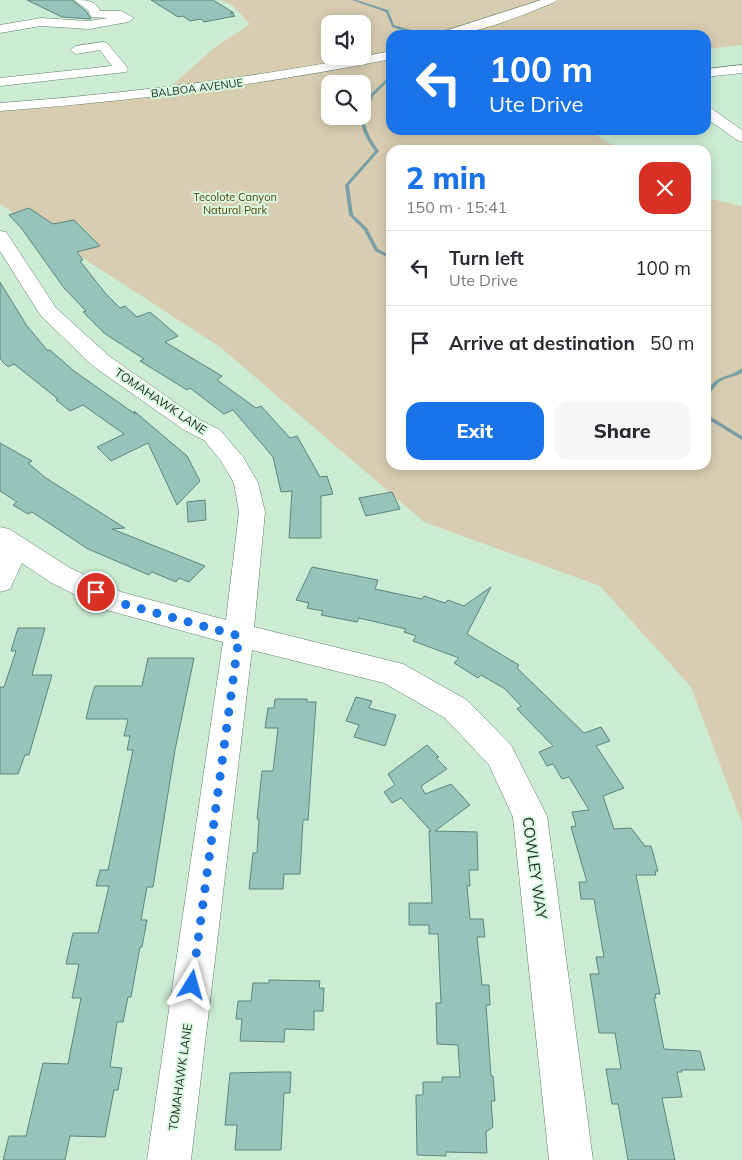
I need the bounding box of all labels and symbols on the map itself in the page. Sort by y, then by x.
street label: BALBOA AVENUE [150,75,244,101]
park label: Tecolote Canyon Natural Park [193,190,277,217]
street label: TOMAHAWK LANE [112,365,210,437]
pin [75,571,117,613]
street label: COWLEY WAY [518,816,552,921]
position arrow [165,958,217,1010]
street label: TOMAHAWK LANE [165,1023,195,1131]

